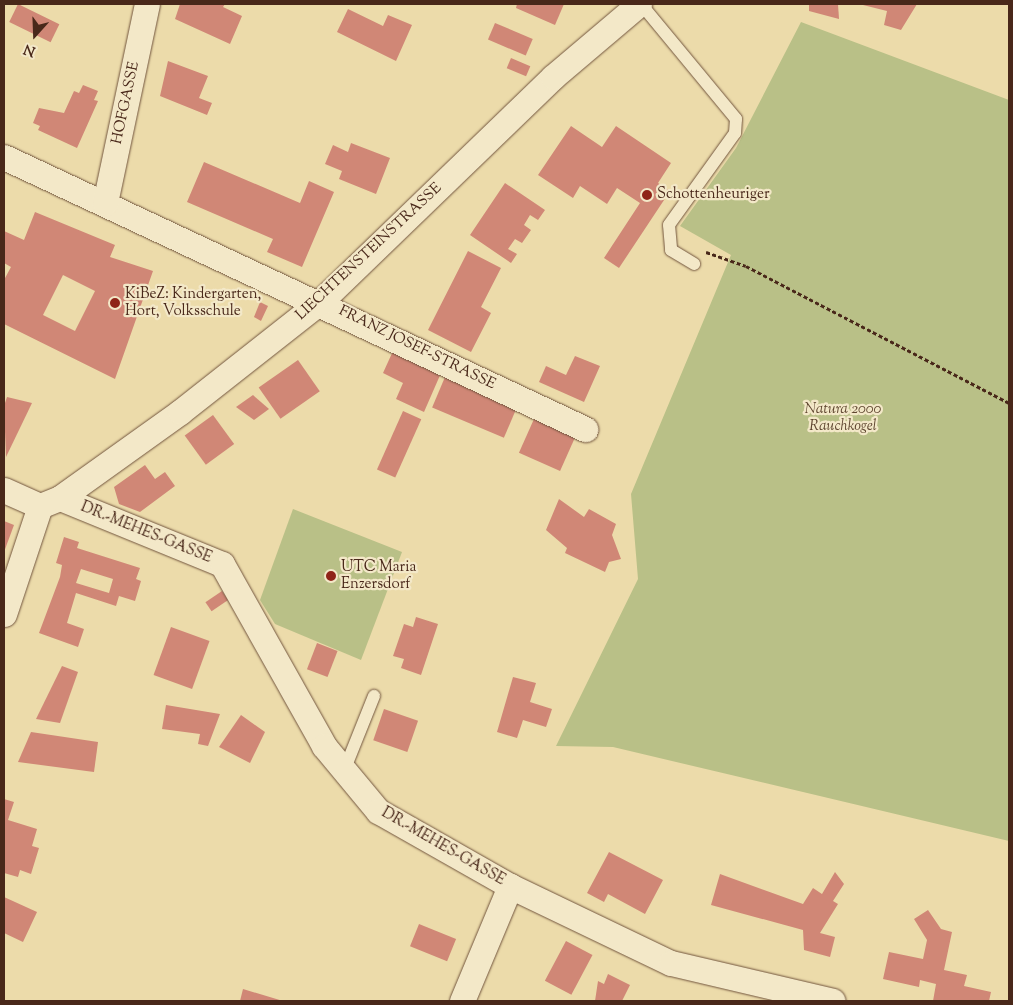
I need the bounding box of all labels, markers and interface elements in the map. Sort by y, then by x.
north arrow [10,10,60,60]
text: N [21,38,39,60]
street label: HOFGASSE [108,60,144,146]
street label: LIECHTENSTEINSTRASSE [292,180,446,324]
place label: Schottenheuriger [657,186,769,204]
marker: Schottenheuriger [641,189,653,201]
place label: KiBeZ: Kindergarten, Hort, Volksschule [125,285,261,320]
marker: KiBeZ: Kindergarten, Hort, Volksschule [109,297,121,309]
street label: FRANZ JOSEF-STRASSE [336,302,498,394]
park label: Natura 2000 Rauchkogel [805,400,881,435]
street label: DR.-MEHES-GASSE [78,498,214,568]
place label: UTC Maria Enzersdorf [341,558,416,593]
marker: UTC Maria Enzersdorf [325,570,337,582]
street label: DR.-MEHES-GASSE [378,804,508,890]

